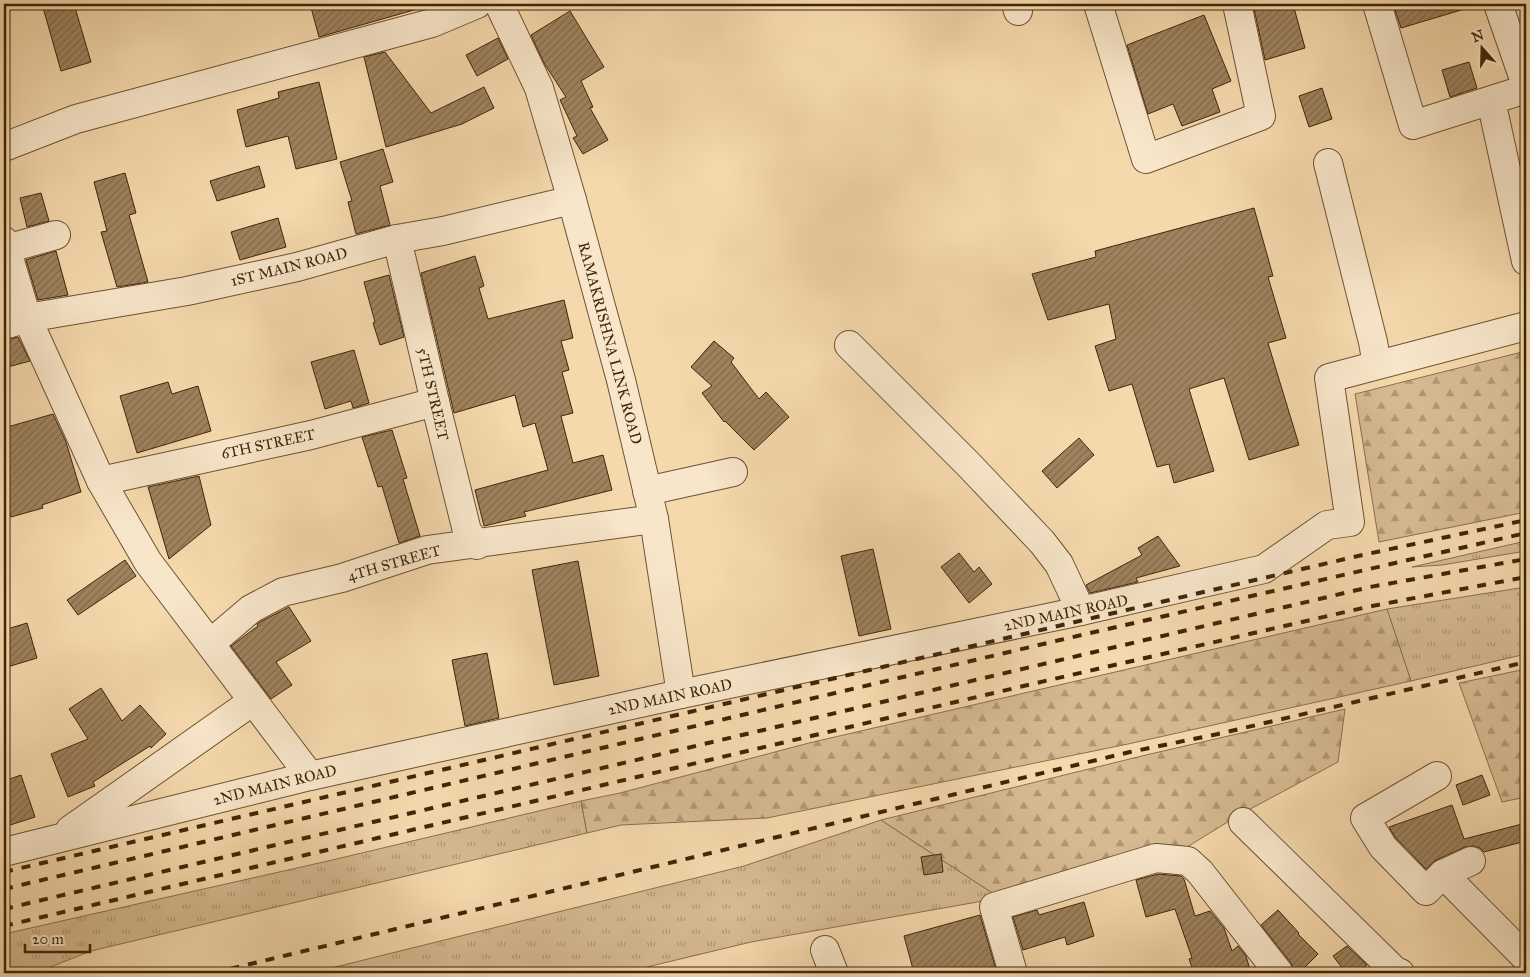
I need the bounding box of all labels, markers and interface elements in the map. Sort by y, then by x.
north arrow [1458,22,1508,72]
text: N [1469,26,1486,46]
street label: RAMAKRISHNA LINK ROAD [574,240,646,446]
street label: 1ST MAIN ROAD [229,244,349,290]
street label: 5TH STREET [414,346,452,442]
street label: 6TH STREET [219,425,317,463]
street label: 4TH STREET [345,541,443,585]
street label: 2ND MAIN ROAD [1002,591,1130,635]
street label: 2ND MAIN ROAD [606,675,734,719]
street label: 2ND MAIN ROAD [211,761,339,809]
scale bar [25,922,90,954]
text: 20 m [32,930,64,948]

